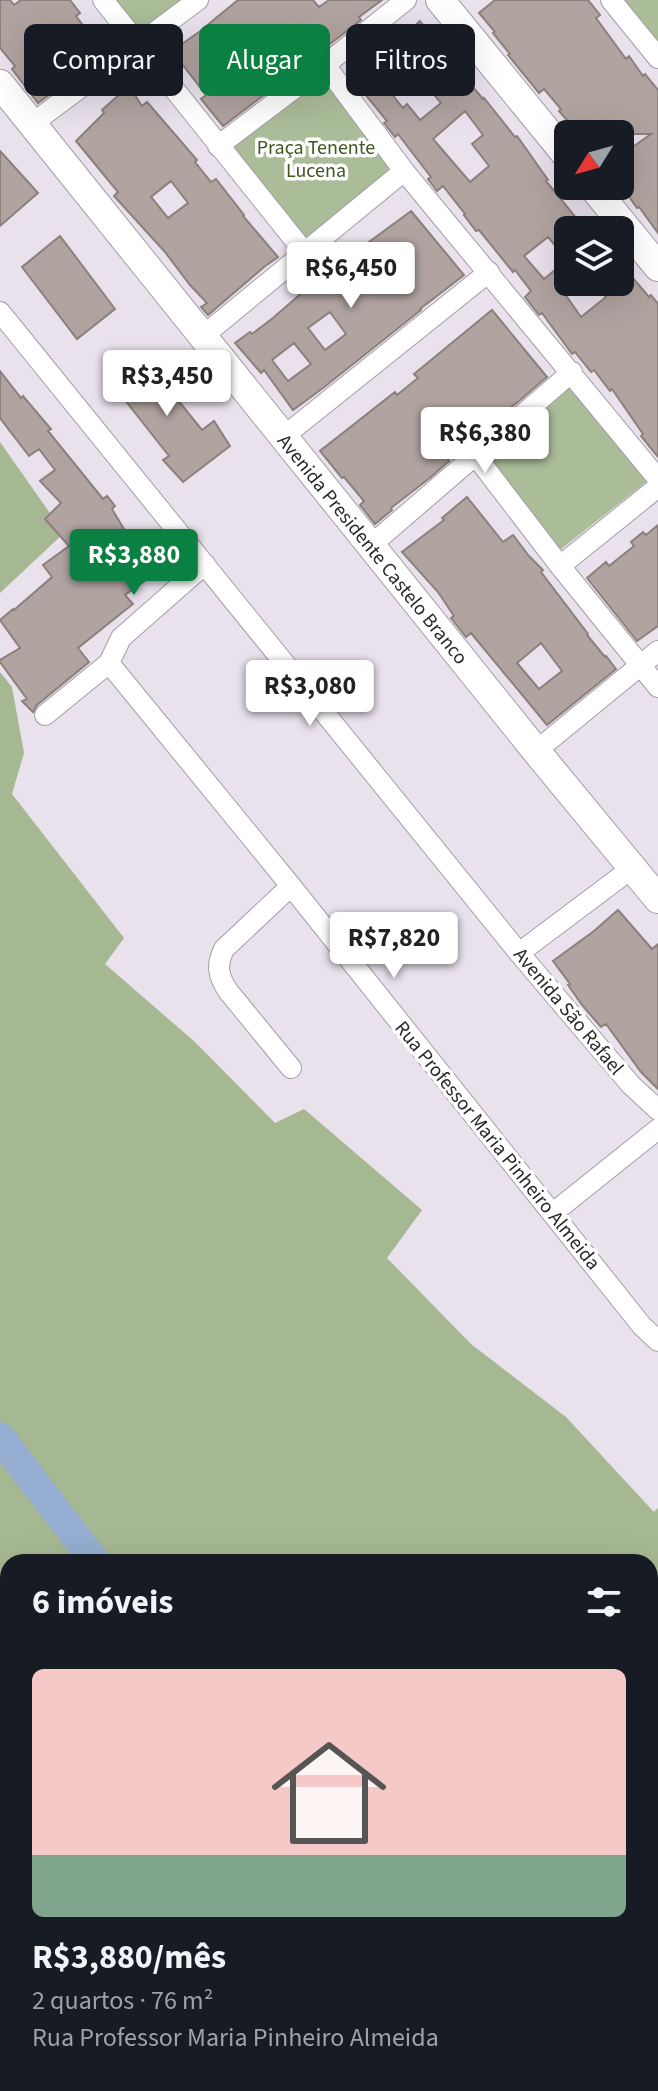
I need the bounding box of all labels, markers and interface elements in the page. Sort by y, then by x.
chip: Comprar [24,24,183,96]
chip: Alugar [199,24,330,96]
chip: Filtros [346,24,475,96]
north arrow [554,120,634,200]
map controls [554,120,634,296]
park label: Praça Tenente Lucena [257,134,375,185]
button: layers [554,216,634,296]
pin: R$6,450 [277,242,425,310]
text: R$6,450 [305,249,397,286]
pin: R$3,450 [93,350,241,418]
text: R$3,450 [121,357,213,394]
pin: R$6,380 [411,407,559,475]
text: R$6,380 [439,414,531,451]
street label: Avenida Presidente Castelo Branco [270,428,474,671]
pin: R$3,880 [60,529,208,597]
text: R$3,880 [88,536,180,573]
pin: R$3,080 [236,660,384,728]
text: R$3,080 [264,667,356,704]
pin: R$7,820 [320,912,468,980]
text: R$7,820 [348,919,440,956]
street label: Avenida São Rafael [507,942,630,1081]
street label: Rua Professor Maria Pinheiro Almeida [388,1015,607,1276]
text: 6 imóveis [32,1578,173,1627]
icon: filters [582,1580,626,1624]
icon: home [257,1721,401,1865]
text: R$3,880/mês [32,1933,226,1982]
text: 2 quartos · 76 m² [32,1982,213,2019]
text: Rua Professor Maria Pinheiro Almeida [32,2019,439,2056]

